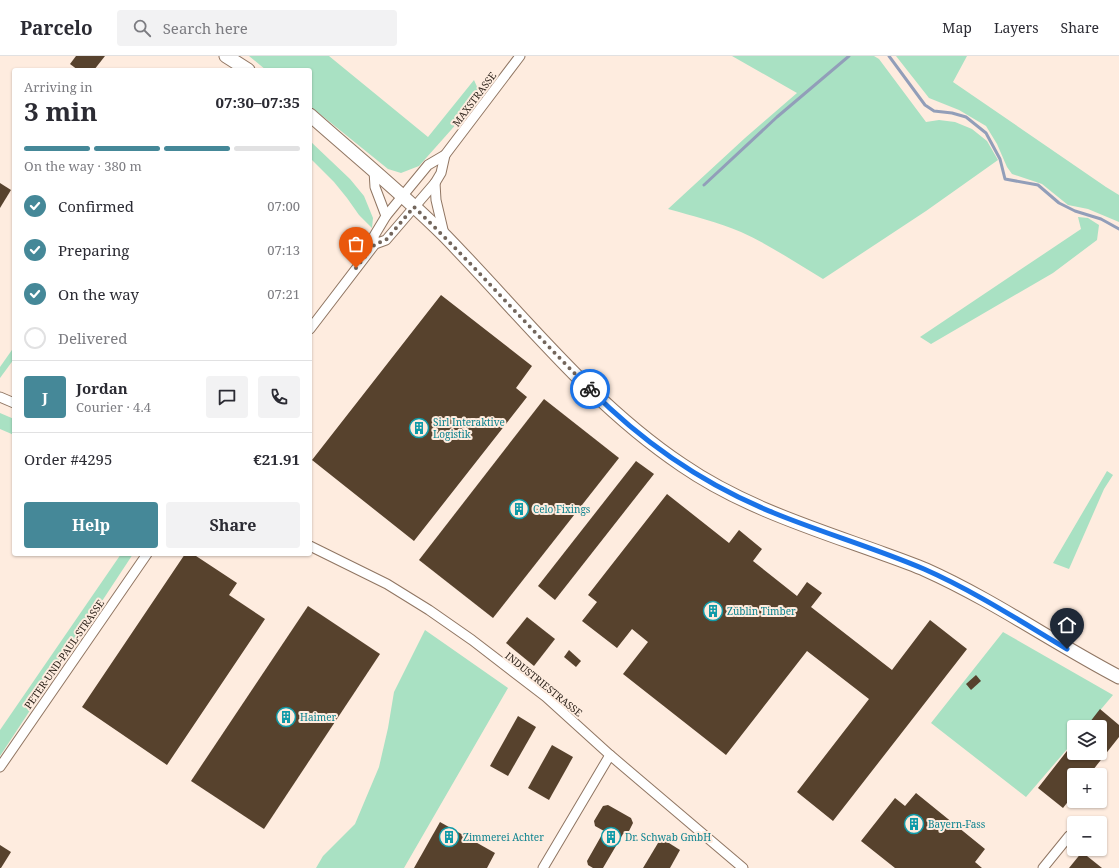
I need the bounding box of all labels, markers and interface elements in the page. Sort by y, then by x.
search box [117,10,397,46]
text: Parcelo [20,15,93,41]
icon: search [131,17,153,39]
text: Search here [163,18,248,38]
text: Map [942,18,972,37]
text: Layers [994,18,1039,37]
text: Share [1061,18,1099,37]
street label: MAXSTRASSE [449,69,499,129]
text: Arriving in [24,78,93,96]
text: 07:30–07:35 [216,92,300,112]
text: 3 min [24,93,98,129]
text: On the way · 380 m [24,157,142,175]
icon: check [24,195,46,217]
text: Confirmed [58,196,134,216]
text: 07:00 [267,197,300,215]
pin [339,227,373,268]
icon: bag [345,233,367,255]
icon: check [24,239,46,261]
text: Preparing [58,240,129,260]
text: 07:13 [267,241,300,259]
icon: check [24,283,46,305]
text: On the way [58,284,139,304]
text: 07:21 [267,285,300,303]
text: Delivered [58,328,127,348]
courier [570,369,610,409]
button: chat [206,376,248,418]
button: phone [258,376,300,418]
text: Jordan [76,378,128,398]
icon: bike [579,378,601,400]
text: J [42,387,48,407]
text: Courier · 4.4 [76,398,151,416]
place label: Sirl Interaktive Logistik [433,415,505,441]
building icon: Sirl Interaktive Logistik [408,417,430,439]
text: Order #4295 [24,449,112,469]
text: €21.91 [253,449,300,469]
building icon: Celo Fixings [508,498,530,520]
button: Help [24,502,158,548]
button: Share [166,502,300,548]
place label: Celo Fixings [533,502,591,516]
street label: PETER-UND-PAUL-STRASSE [21,597,107,711]
building icon: Züblin Timber [702,600,724,622]
place label: Züblin Timber [727,604,796,618]
pin [1050,608,1084,649]
icon: home [1056,614,1078,636]
street label: INDUSTRIESTRASSE [502,648,586,720]
building icon: Haimer [275,706,297,728]
place label: Haimer [300,710,337,724]
map controls [1067,720,1107,856]
button: layers [1067,720,1107,760]
button: + [1067,768,1107,808]
building icon: Bayern-Fass [903,813,925,835]
button: − [1067,816,1107,856]
place label: Bayern-Fass [928,817,986,831]
building icon: Zimmerei Achter [438,826,460,848]
building icon: Dr. Schwab GmbH [600,826,622,848]
place label: Zimmerei Achter [463,830,544,844]
place label: Dr. Schwab GmbH [625,830,711,844]

